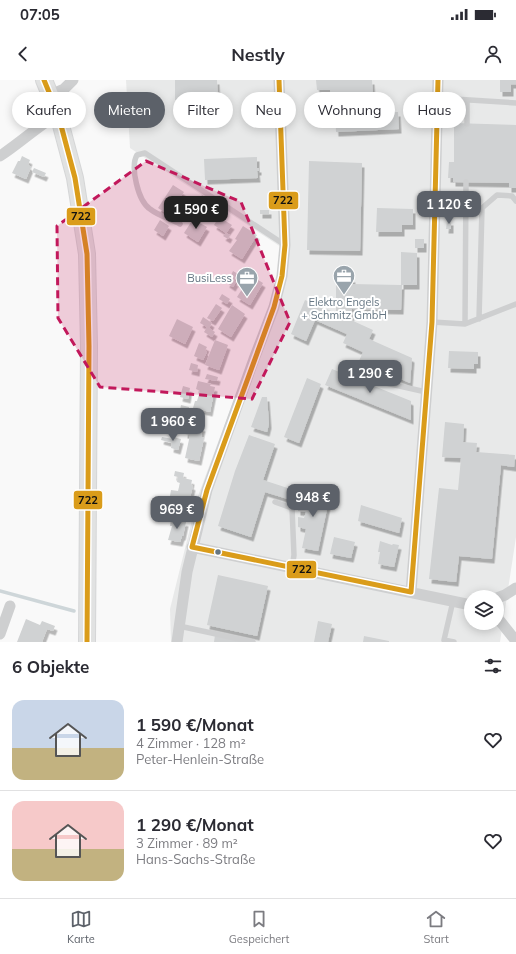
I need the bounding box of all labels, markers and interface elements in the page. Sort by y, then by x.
text: 07:05 [20,5,60,24]
icon: back [12,43,34,65]
text: Nestly [231,43,285,66]
icon: person [482,43,504,65]
chip: Kaufen [12,92,86,128]
chip: Mieten [94,92,165,128]
chip: Filter [173,92,233,128]
chip: Neu [241,92,296,128]
chip: Wohnung [304,92,395,128]
chip: Haus [403,92,466,128]
line badge: 722 [268,191,299,210]
pin: 1 120 € [412,191,486,225]
text: 722 [273,193,293,207]
pin: 1 590 € [159,196,233,230]
text: 1 120 € [426,196,472,212]
text: 1 590 € [173,201,219,217]
line badge: 722 [66,207,96,226]
text: 722 [71,209,91,223]
office icon: Elektro Engels + Schmitz GmbH [331,263,357,296]
office icon: BusiLess [234,265,260,298]
place label: BusiLess [187,271,232,285]
place label: Elektro Engels + Schmitz GmbH [301,295,387,322]
pin: 1 290 € [333,360,407,394]
text: 1 290 € [347,365,393,381]
pin: 1 960 € [136,408,210,442]
text: 1 960 € [150,413,196,429]
pin: 948 € [285,484,341,518]
text: 948 € [296,489,330,505]
line badge: 722 [73,490,103,510]
text: 722 [78,493,98,507]
pin: 969 € [149,496,205,530]
text: 969 € [160,501,194,517]
unlabelled marker [213,547,223,557]
line badge: 722 [286,560,317,579]
text: 722 [292,562,312,576]
map controls [464,590,504,630]
button: layers [464,590,504,630]
icon: filters [482,655,504,677]
text: 6 Objekte [12,656,89,677]
text: 1 590 €/Monat [136,714,254,735]
icon: home [44,716,92,764]
icon: heart [482,729,504,751]
text: 4 Zimmer · 128 m² [136,735,246,751]
text: Peter-Henlein-Straße [136,751,264,767]
text: 1 290 €/Monat [136,814,254,835]
icon: home [44,817,92,865]
icon: heart [482,830,504,852]
text: 3 Zimmer · 89 m² [136,835,238,851]
text: Hans-Sachs-Straße [136,851,255,867]
tab: Karte [67,908,95,946]
tab: Gespeichert [229,908,289,946]
tab: Start [424,908,449,946]

